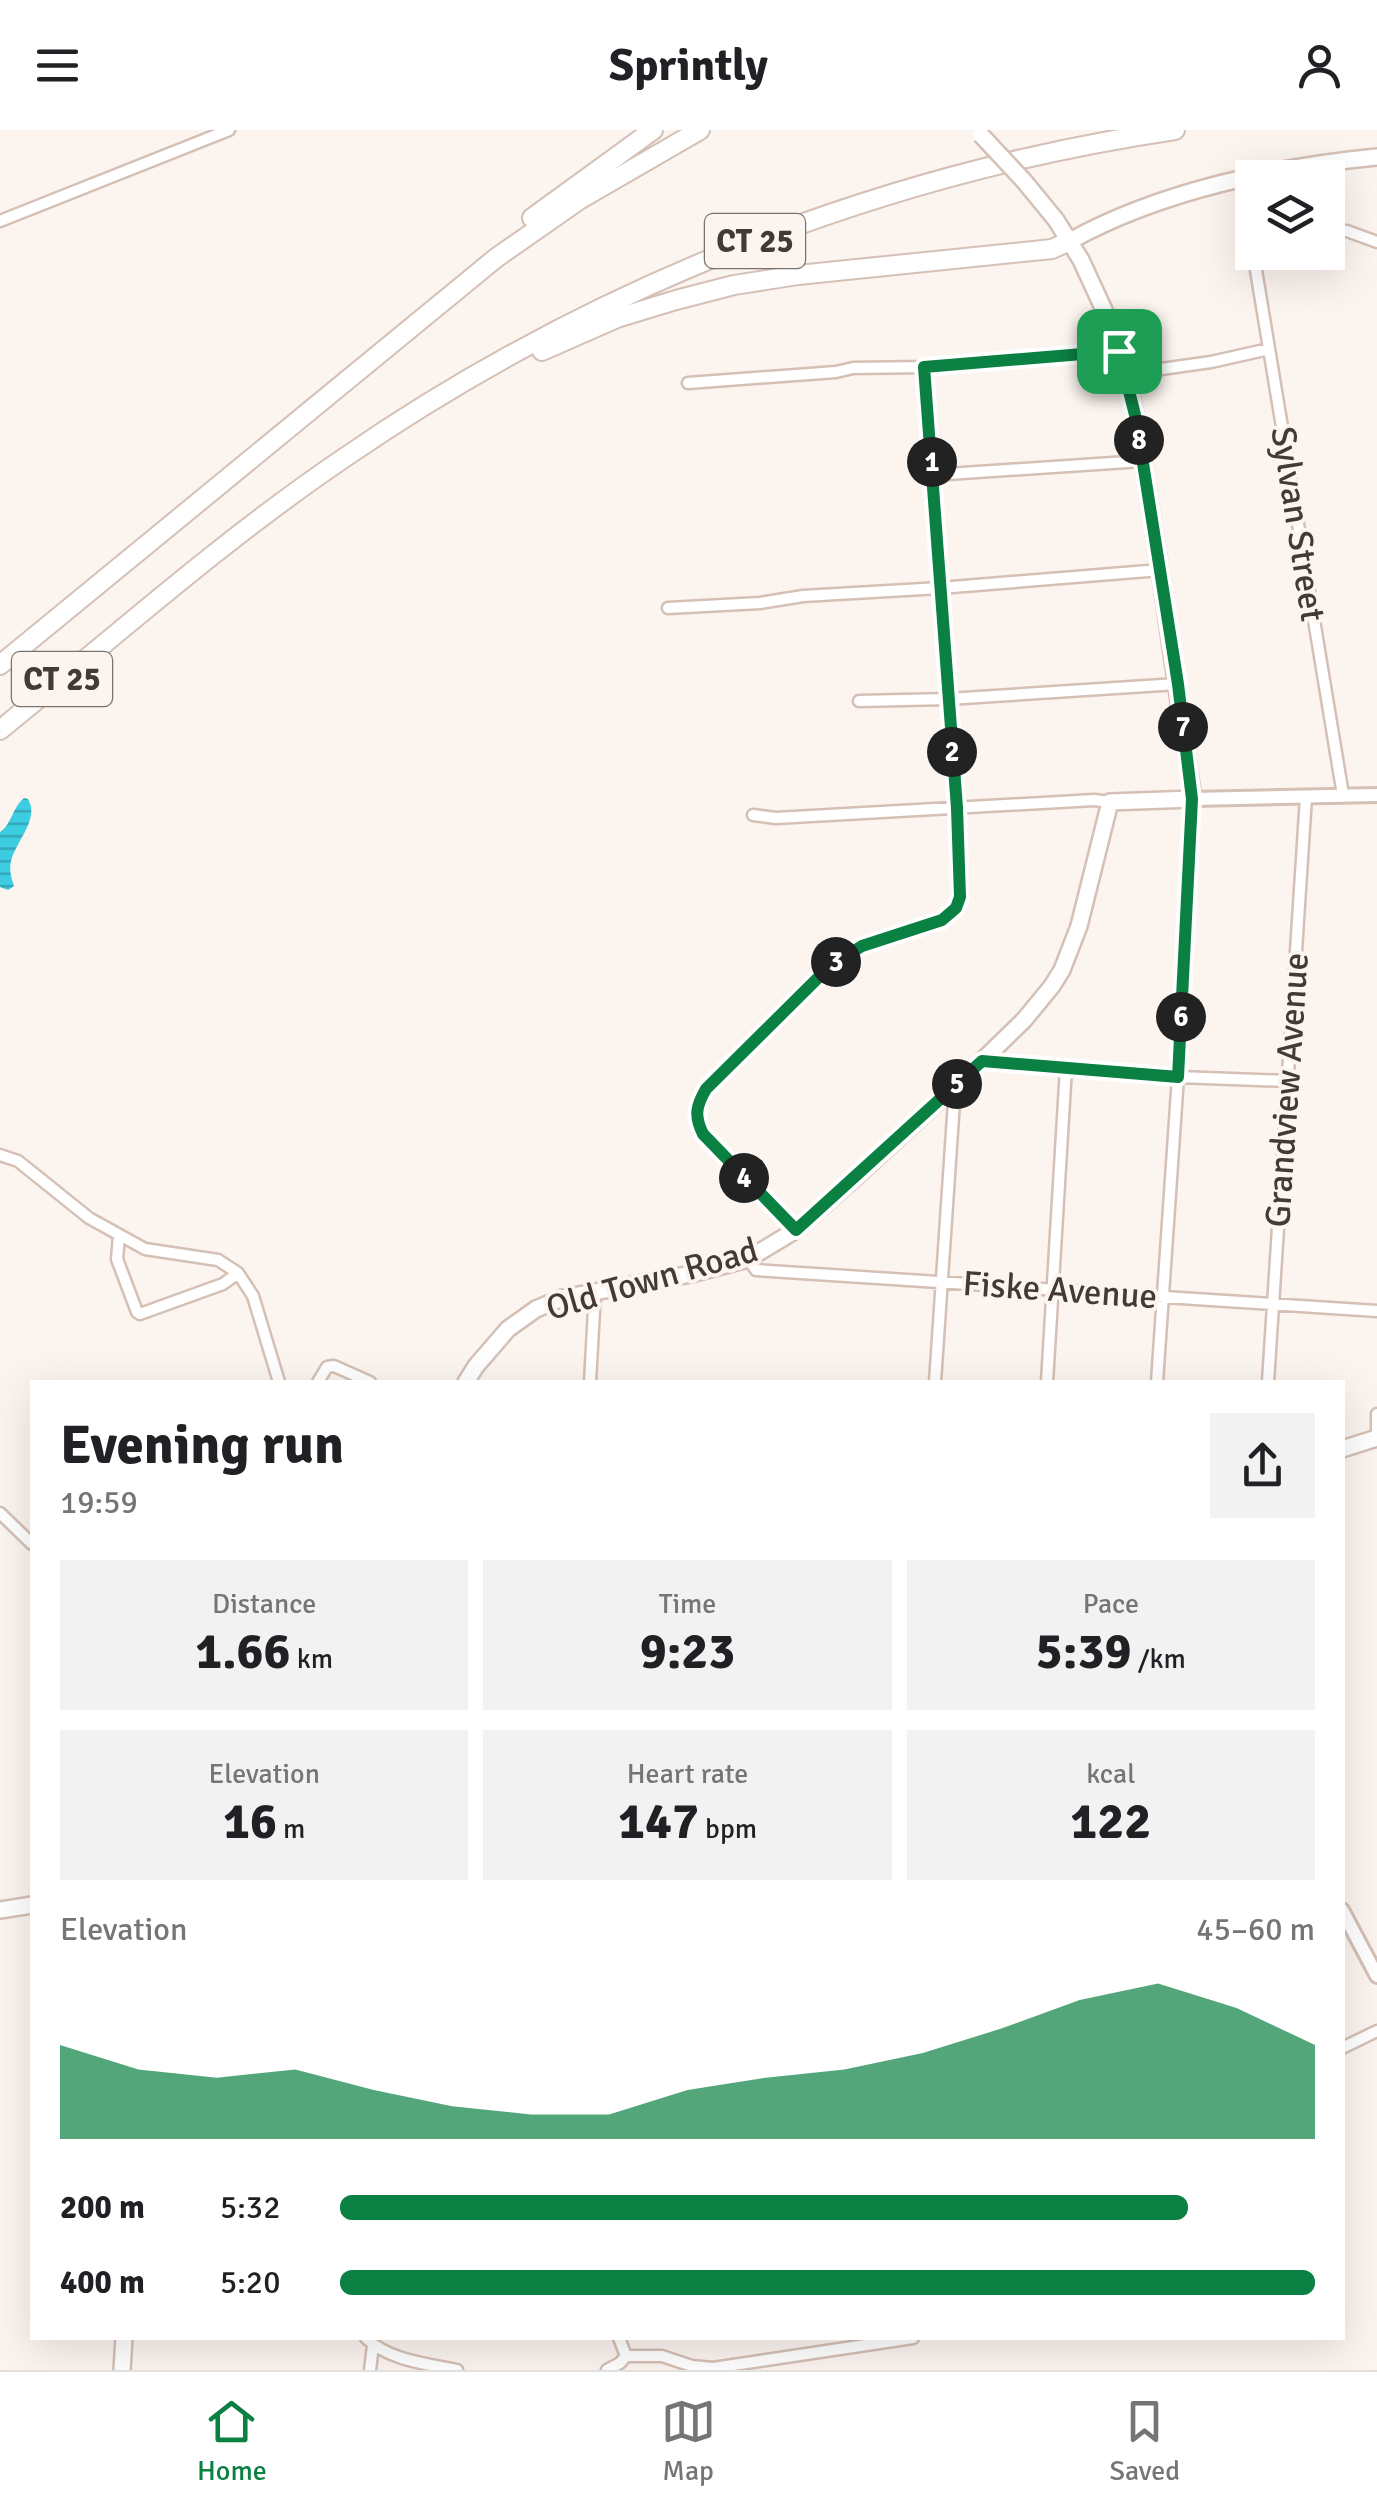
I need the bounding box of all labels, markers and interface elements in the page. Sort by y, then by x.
icon: menu [30,38,85,93]
text: Sprintly [609,38,768,93]
icon: person [1292,38,1347,93]
map controls [1235,160,1345,270]
button: layers [1235,160,1345,270]
road number: CT 25 [705,214,805,268]
pin [1077,309,1162,394]
icon: arrive [1092,324,1147,379]
pin: 8 [1114,415,1164,465]
text: 8 [1131,423,1147,457]
street label: Sylvan Street [1261,424,1335,624]
pin: 1 [907,437,957,487]
text: 1 [924,445,940,479]
road number: CT 25 [12,652,112,706]
pin: 7 [1158,702,1208,752]
text: 7 [1175,710,1191,744]
pin: 2 [927,727,977,777]
text: 2 [944,735,960,769]
pin: 3 [811,937,861,987]
text: 3 [828,945,844,979]
street label: Grandview Avenue [1256,951,1318,1229]
pin: 6 [1156,992,1206,1042]
text: 6 [1173,1000,1189,1034]
pin: 5 [932,1059,982,1109]
text: 5 [949,1067,965,1101]
pin: 4 [719,1153,769,1203]
text: 4 [736,1161,752,1195]
street label: Old Town Road [541,1228,763,1330]
street label: Fiske Avenue [961,1262,1159,1318]
text: Evening run [60,1411,344,1479]
button: share [1210,1413,1315,1518]
text: 19:59 [60,1483,138,1522]
text: Distance [212,1587,316,1621]
text: Time [659,1587,716,1621]
text: Pace [1083,1587,1139,1621]
text: 1.66 [195,1621,291,1683]
text: 9:23 [640,1621,735,1683]
text: 5:39 [1036,1621,1132,1683]
text: km [291,1642,333,1676]
text: /km [1132,1642,1186,1676]
text: Elevation [208,1757,320,1791]
text: Heart rate [627,1757,748,1791]
text: kcal [1086,1757,1135,1791]
text: 16 [223,1791,277,1853]
text: 147 [618,1791,699,1853]
text: 122 [1070,1791,1151,1853]
text: m [277,1812,305,1846]
text: bpm [699,1812,757,1846]
text: Elevation [60,1910,187,1949]
text: 45–60 m [1196,1910,1315,1949]
text: 200 m [60,2188,145,2227]
text: 5:32 [220,2188,280,2227]
text: 400 m [60,2263,145,2302]
text: 5:20 [220,2263,280,2302]
tab: Home [197,2394,267,2488]
tab: Map [661,2394,716,2488]
tab: Saved [1110,2394,1180,2488]

